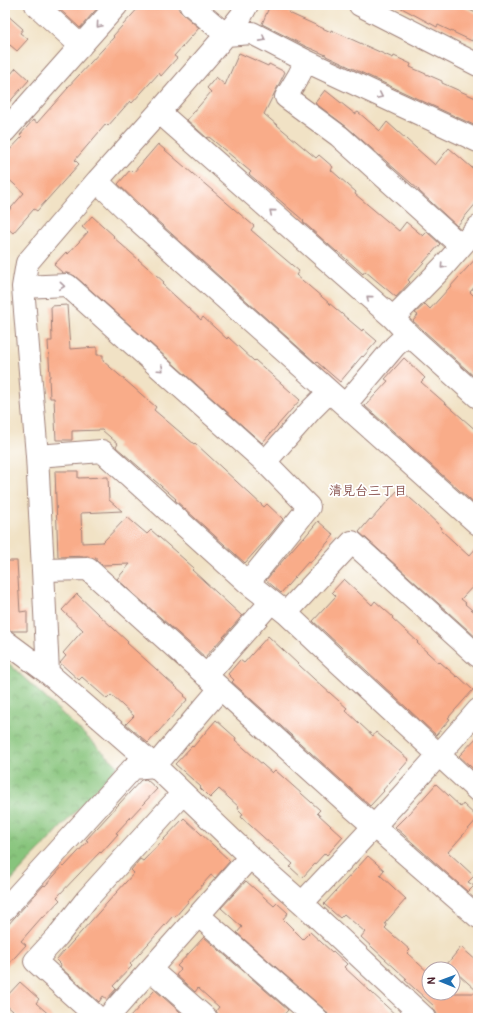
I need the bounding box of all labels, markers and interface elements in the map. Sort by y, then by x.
one-way arrow [96,21,103,28]
one-way arrow [259,34,266,41]
one-way arrow [376,91,383,99]
one-way arrow [269,209,276,216]
one-way arrow [440,261,448,269]
one-way arrow [59,282,65,291]
one-way arrow [366,295,374,302]
one-way arrow [156,364,163,371]
district label: 清見台三丁目 [329,483,407,499]
north arrow [421,961,461,1001]
text: N [425,976,438,985]

